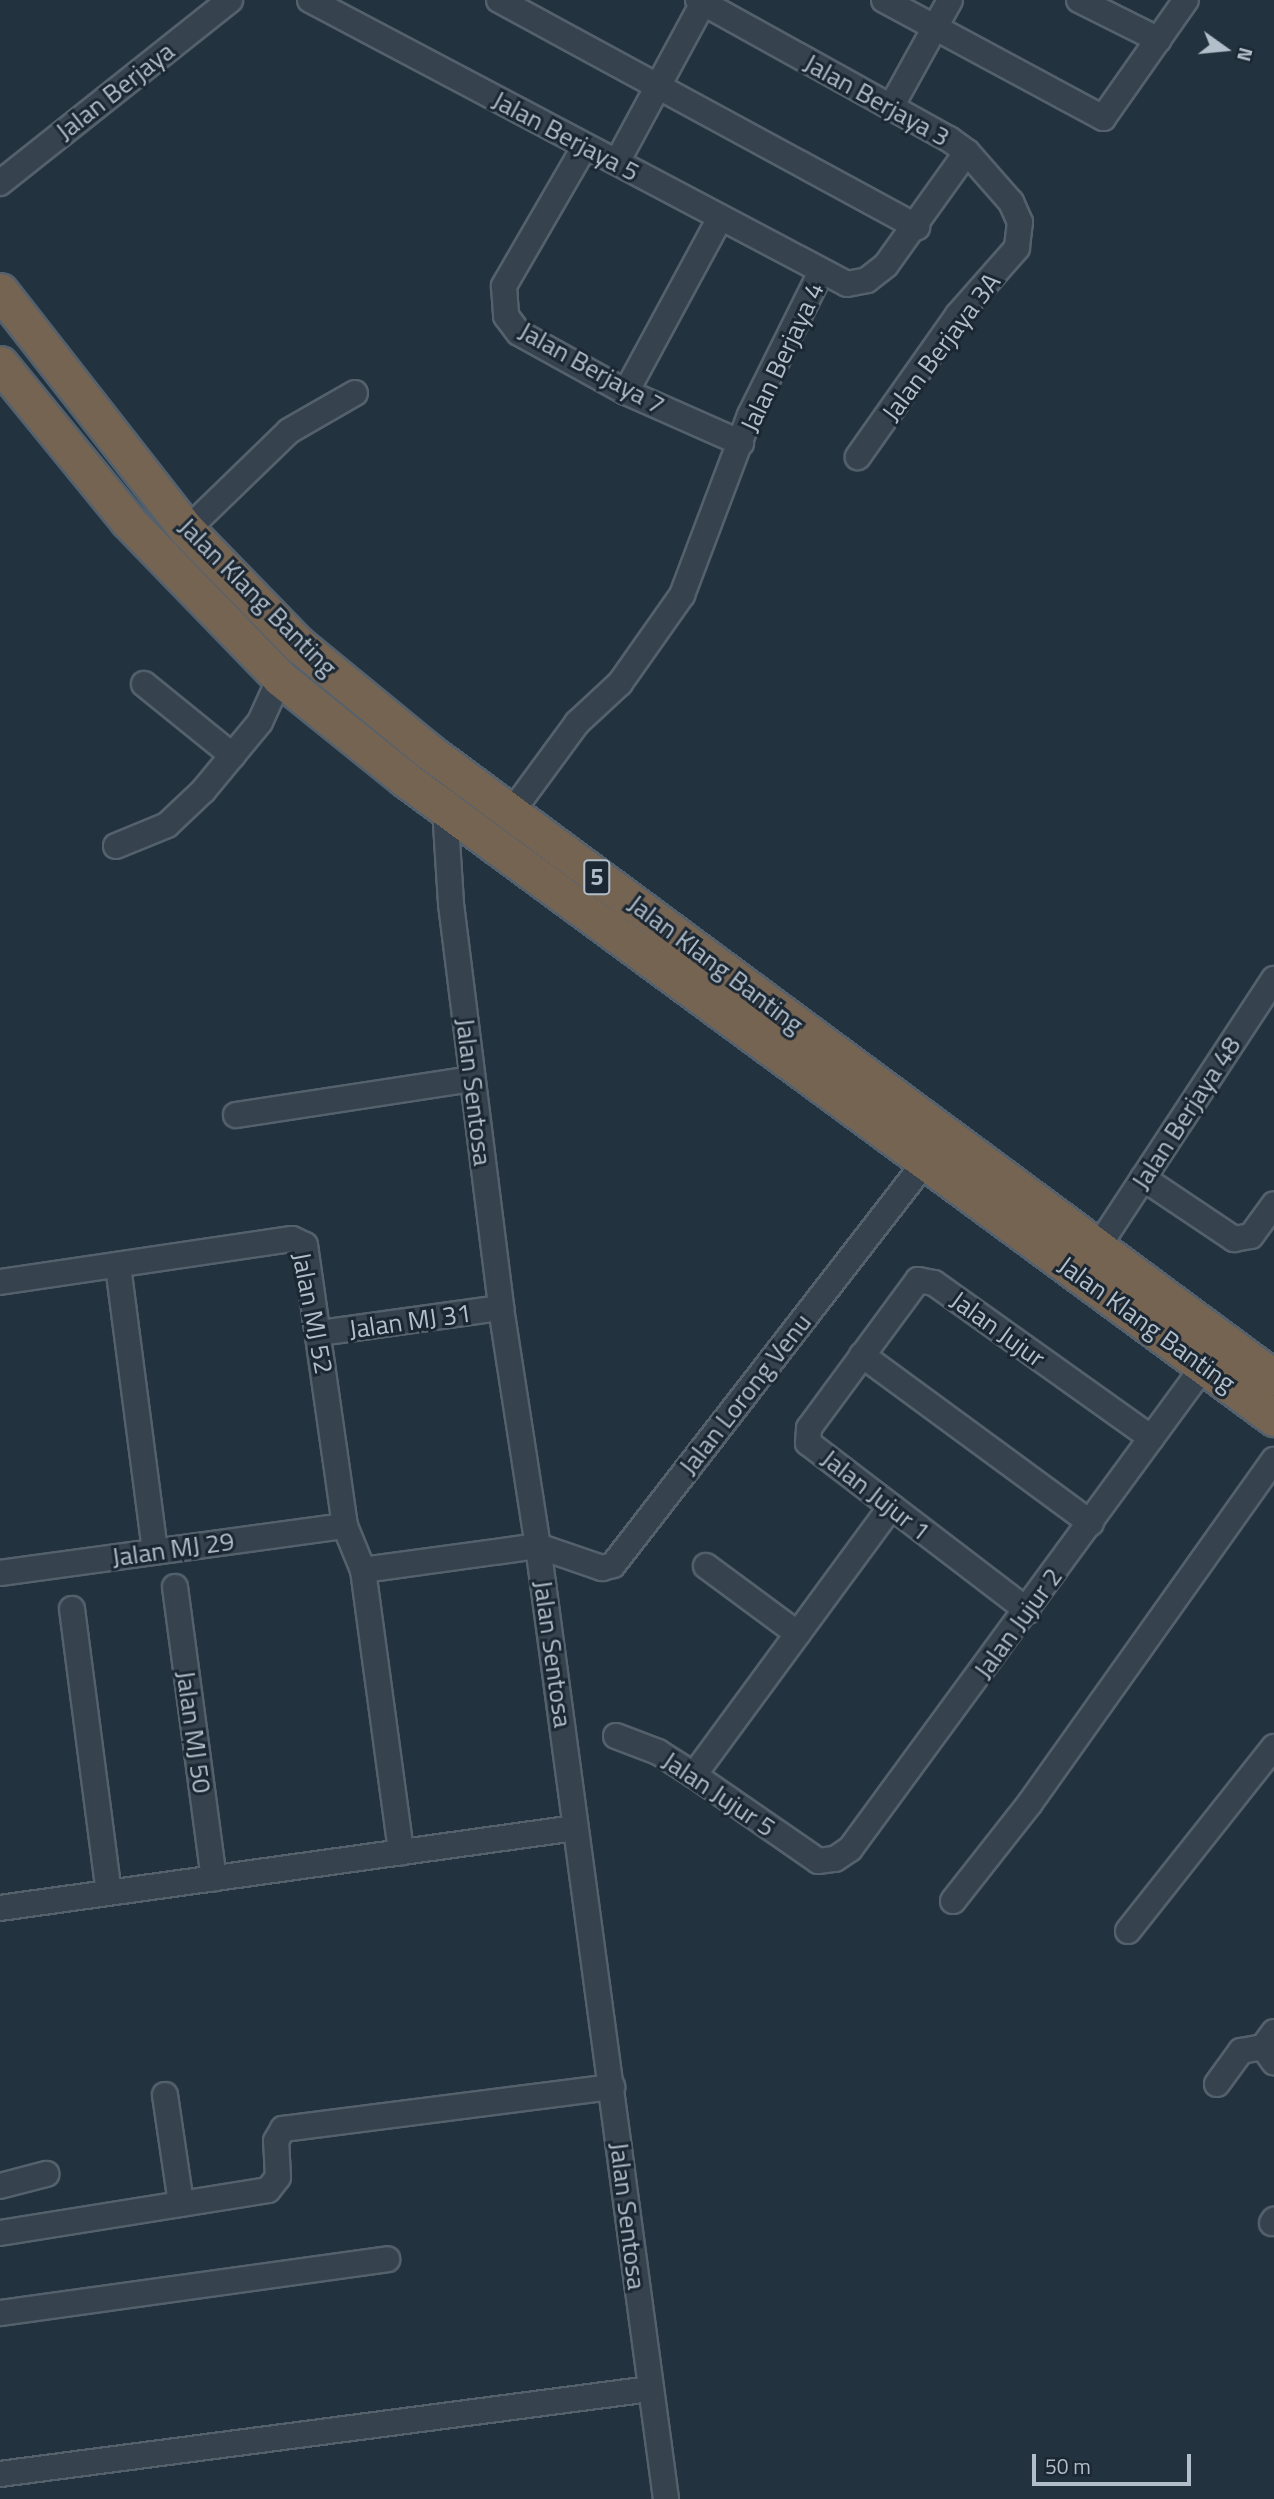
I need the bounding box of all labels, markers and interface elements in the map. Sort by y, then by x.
north arrow [1190,14,1260,84]
street label: Jalan Berjaya [50,35,180,147]
text: N [1230,44,1261,65]
street label: Jalan Berjaya 3 [799,47,955,153]
street label: Jalan Berjaya 5 [487,84,645,188]
street label: Jalan Berjaya 3A [875,267,1007,427]
street label: Jalan Berjaya 4 [734,277,830,437]
street label: Jalan Berjaya 7 [514,315,670,421]
street label: Jalan Klang Banting [172,511,344,683]
road number: 5 [583,856,611,898]
street label: Jalan Klang Banting [622,888,810,1040]
street label: Jalan Sentosa [449,1016,499,1168]
street label: Jalan Berjaya 48 [1125,1031,1247,1195]
street label: Jalan Klang Banting [1052,1249,1242,1399]
street label: Jalan MJ 52 [286,1250,340,1376]
street label: Jalan Jujur [945,1284,1051,1374]
street label: Jalan MJ 31 [347,1297,473,1345]
street label: Jalan Lorong Venu [672,1307,818,1481]
street label: Jalan Jujur 1 [815,1443,937,1547]
street label: Jalan MJ 29 [110,1525,236,1573]
street label: Jalan Jujur 2 [967,1562,1069,1684]
street label: Jalan Sentosa [527,1578,579,1730]
street label: Jalan MJ 50 [170,1669,218,1795]
street label: Jalan Jujur 5 [657,1745,781,1843]
street label: Jalan Sentosa [603,2140,653,2292]
scale bar [1036,2440,1195,2484]
text: 50 m [1045,2450,1091,2482]

